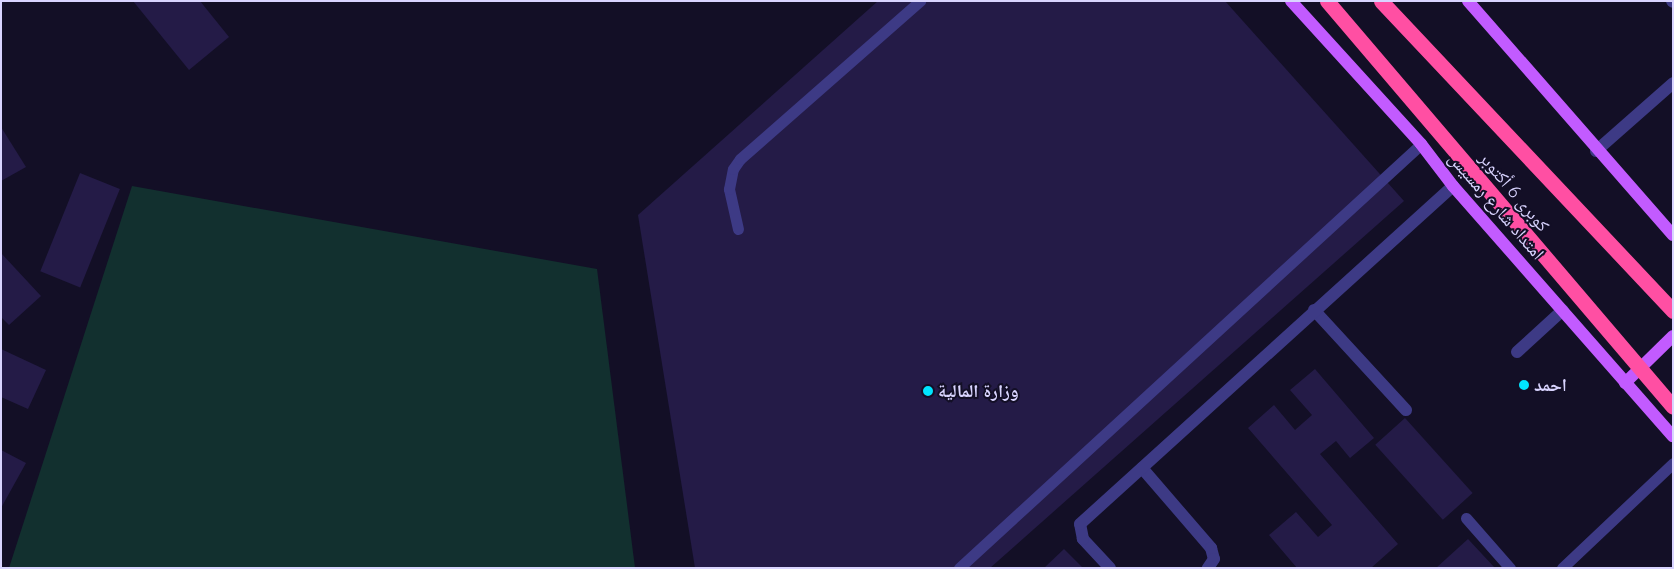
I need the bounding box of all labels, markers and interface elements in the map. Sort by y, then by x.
street label: امتداد شارع رمسيس [1444,148,1548,264]
street label: كوبرى 6 أكتوبر [1474,148,1554,236]
place label: احمد [1534,374,1567,396]
marker: احمد [1518,379,1530,391]
place label: وزارة المالية [938,380,1019,402]
marker: وزارة المالية [922,385,934,397]

